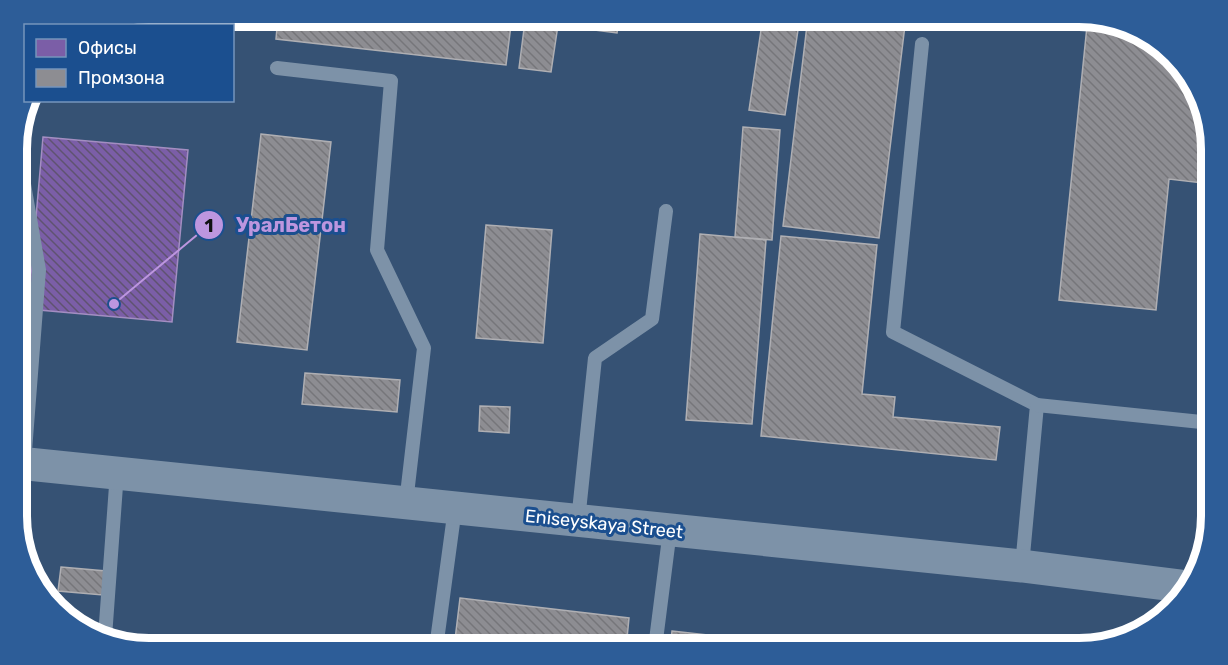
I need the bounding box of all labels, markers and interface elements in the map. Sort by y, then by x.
legend [24,24,234,102]
text: Офисы [78,37,137,59]
text: Промзона [78,67,165,89]
callout: УралБетон [194,206,358,244]
text: УралБетон [236,213,346,237]
text: 1 [205,215,213,237]
street label: Eniseyskaya Street [524,505,684,543]

